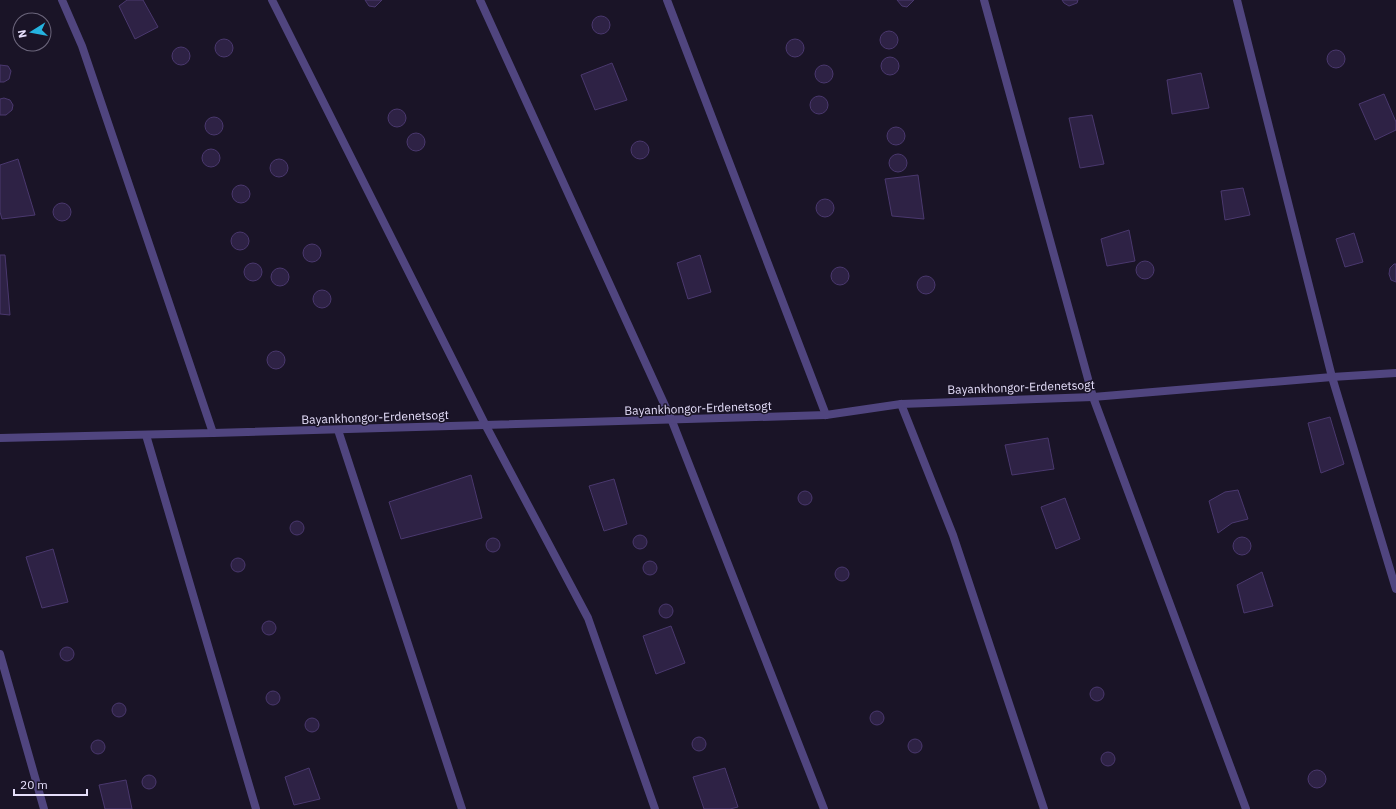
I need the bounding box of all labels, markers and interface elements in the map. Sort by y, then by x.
north arrow [12,12,52,52]
text: N [15,29,30,39]
street label: Bayankhongor-Erdenetsogt [947,377,1095,397]
street label: Bayankhongor-Erdenetsogt [624,398,772,418]
street label: Bayankhongor-Erdenetsogt [301,407,449,427]
scale bar [14,771,87,797]
text: 20 m [20,777,48,792]

